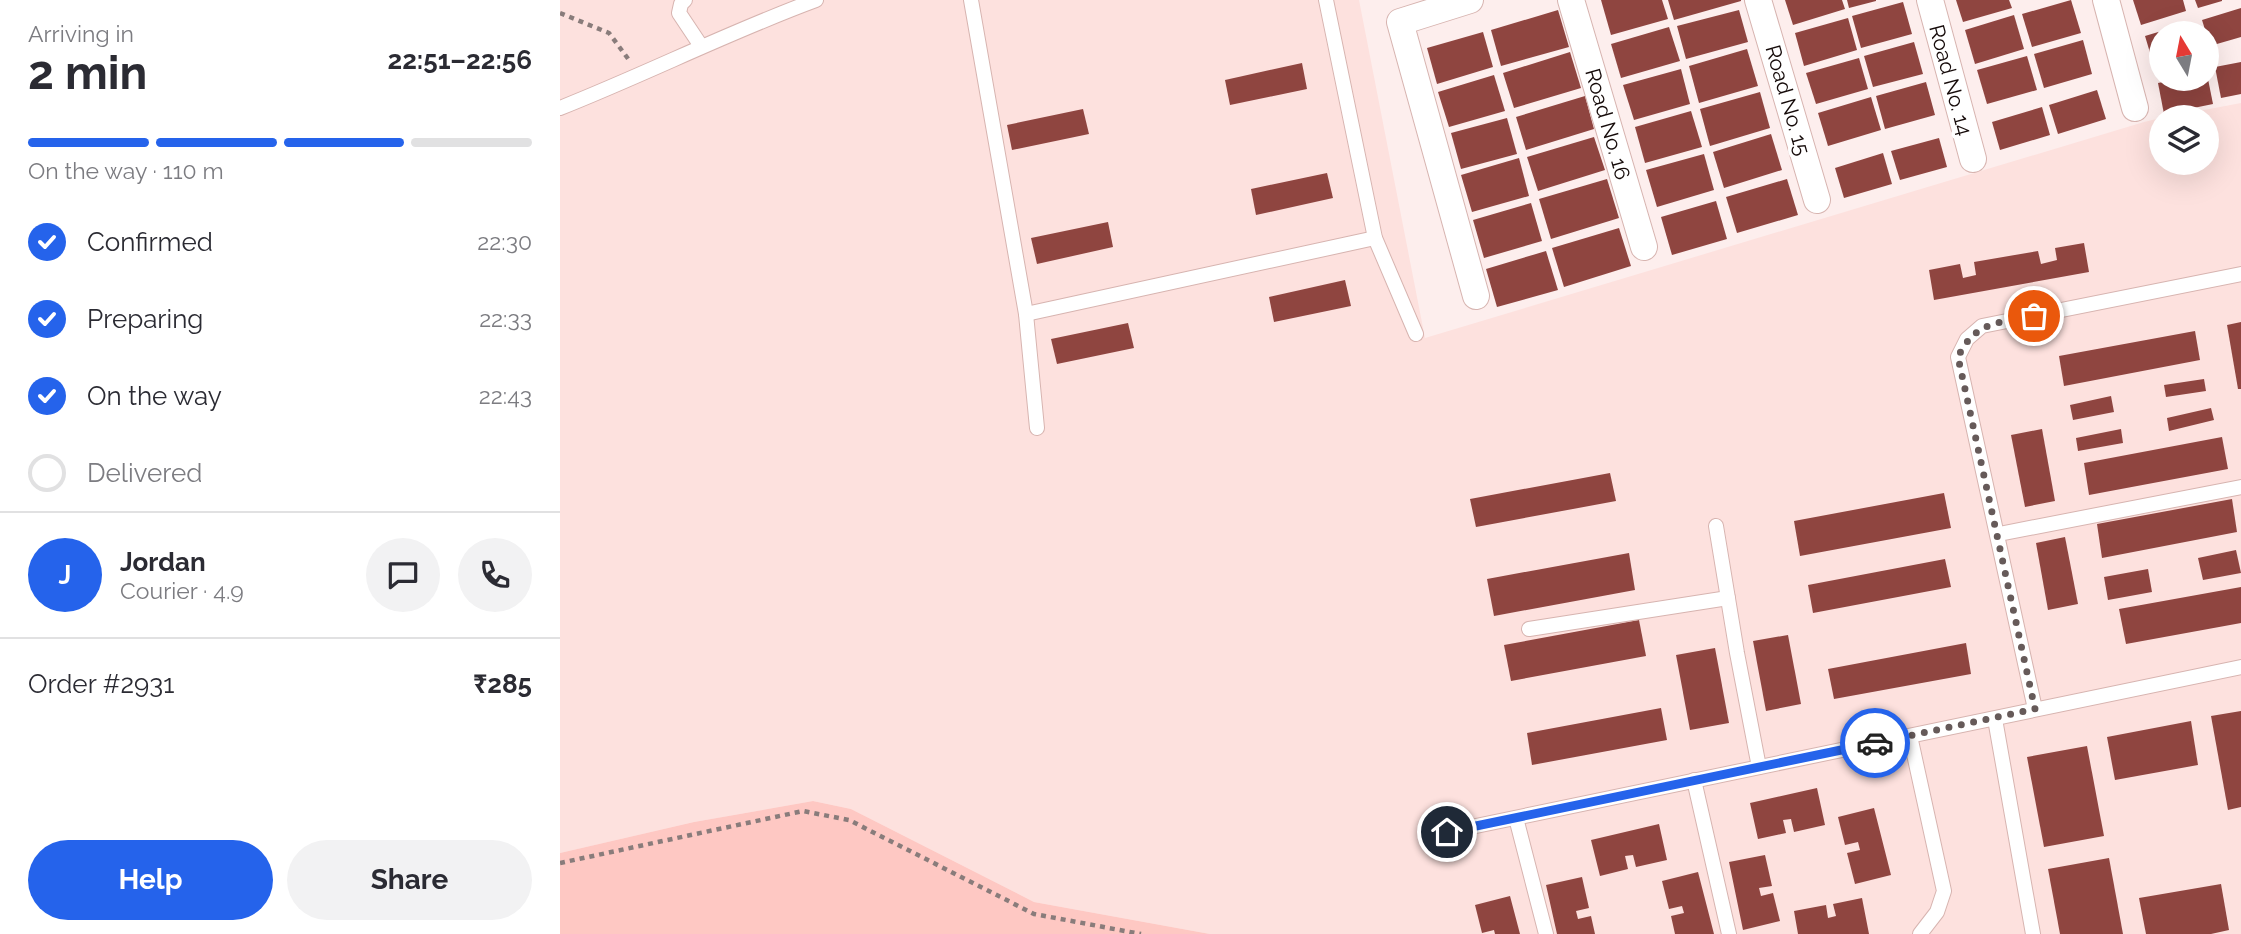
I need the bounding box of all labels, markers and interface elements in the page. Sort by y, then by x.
text: Arriving in [28,20,134,47]
north arrow [2149,21,2219,91]
map controls [2149,21,2219,175]
street label: Road No. 14 [1924,22,1978,138]
street label: Road No. 15 [1760,42,1816,158]
text: 22:51–22:56 [388,45,532,75]
text: 2 min [28,46,147,100]
street label: Road No. 16 [1580,65,1636,183]
button: layers [2149,105,2219,175]
text: On the way · 110 m [28,157,224,184]
icon: check [28,223,66,261]
text: Confirmed [87,227,213,257]
text: 22:30 [477,228,532,255]
pin [2004,286,2064,346]
icon: bag [2015,297,2053,335]
icon: check [28,300,66,338]
text: Preparing [87,304,203,334]
text: 22:33 [479,305,532,332]
icon: check [28,377,66,415]
text: On the way [87,381,222,411]
text: 22:43 [479,382,532,409]
text: Delivered [87,458,202,488]
button: chat [366,538,440,612]
button: phone [458,538,532,612]
text: Jordan [120,547,206,577]
text: J [59,560,71,590]
text: Courier · 4.9 [120,577,244,604]
text: Order #2931 [28,669,174,699]
text: ₹285 [473,669,532,699]
courier [1840,708,1910,778]
icon: car [1856,724,1894,762]
pin [1417,802,1477,862]
icon: home [1428,813,1466,851]
button: Help [28,840,273,920]
button: Share [287,840,532,920]

